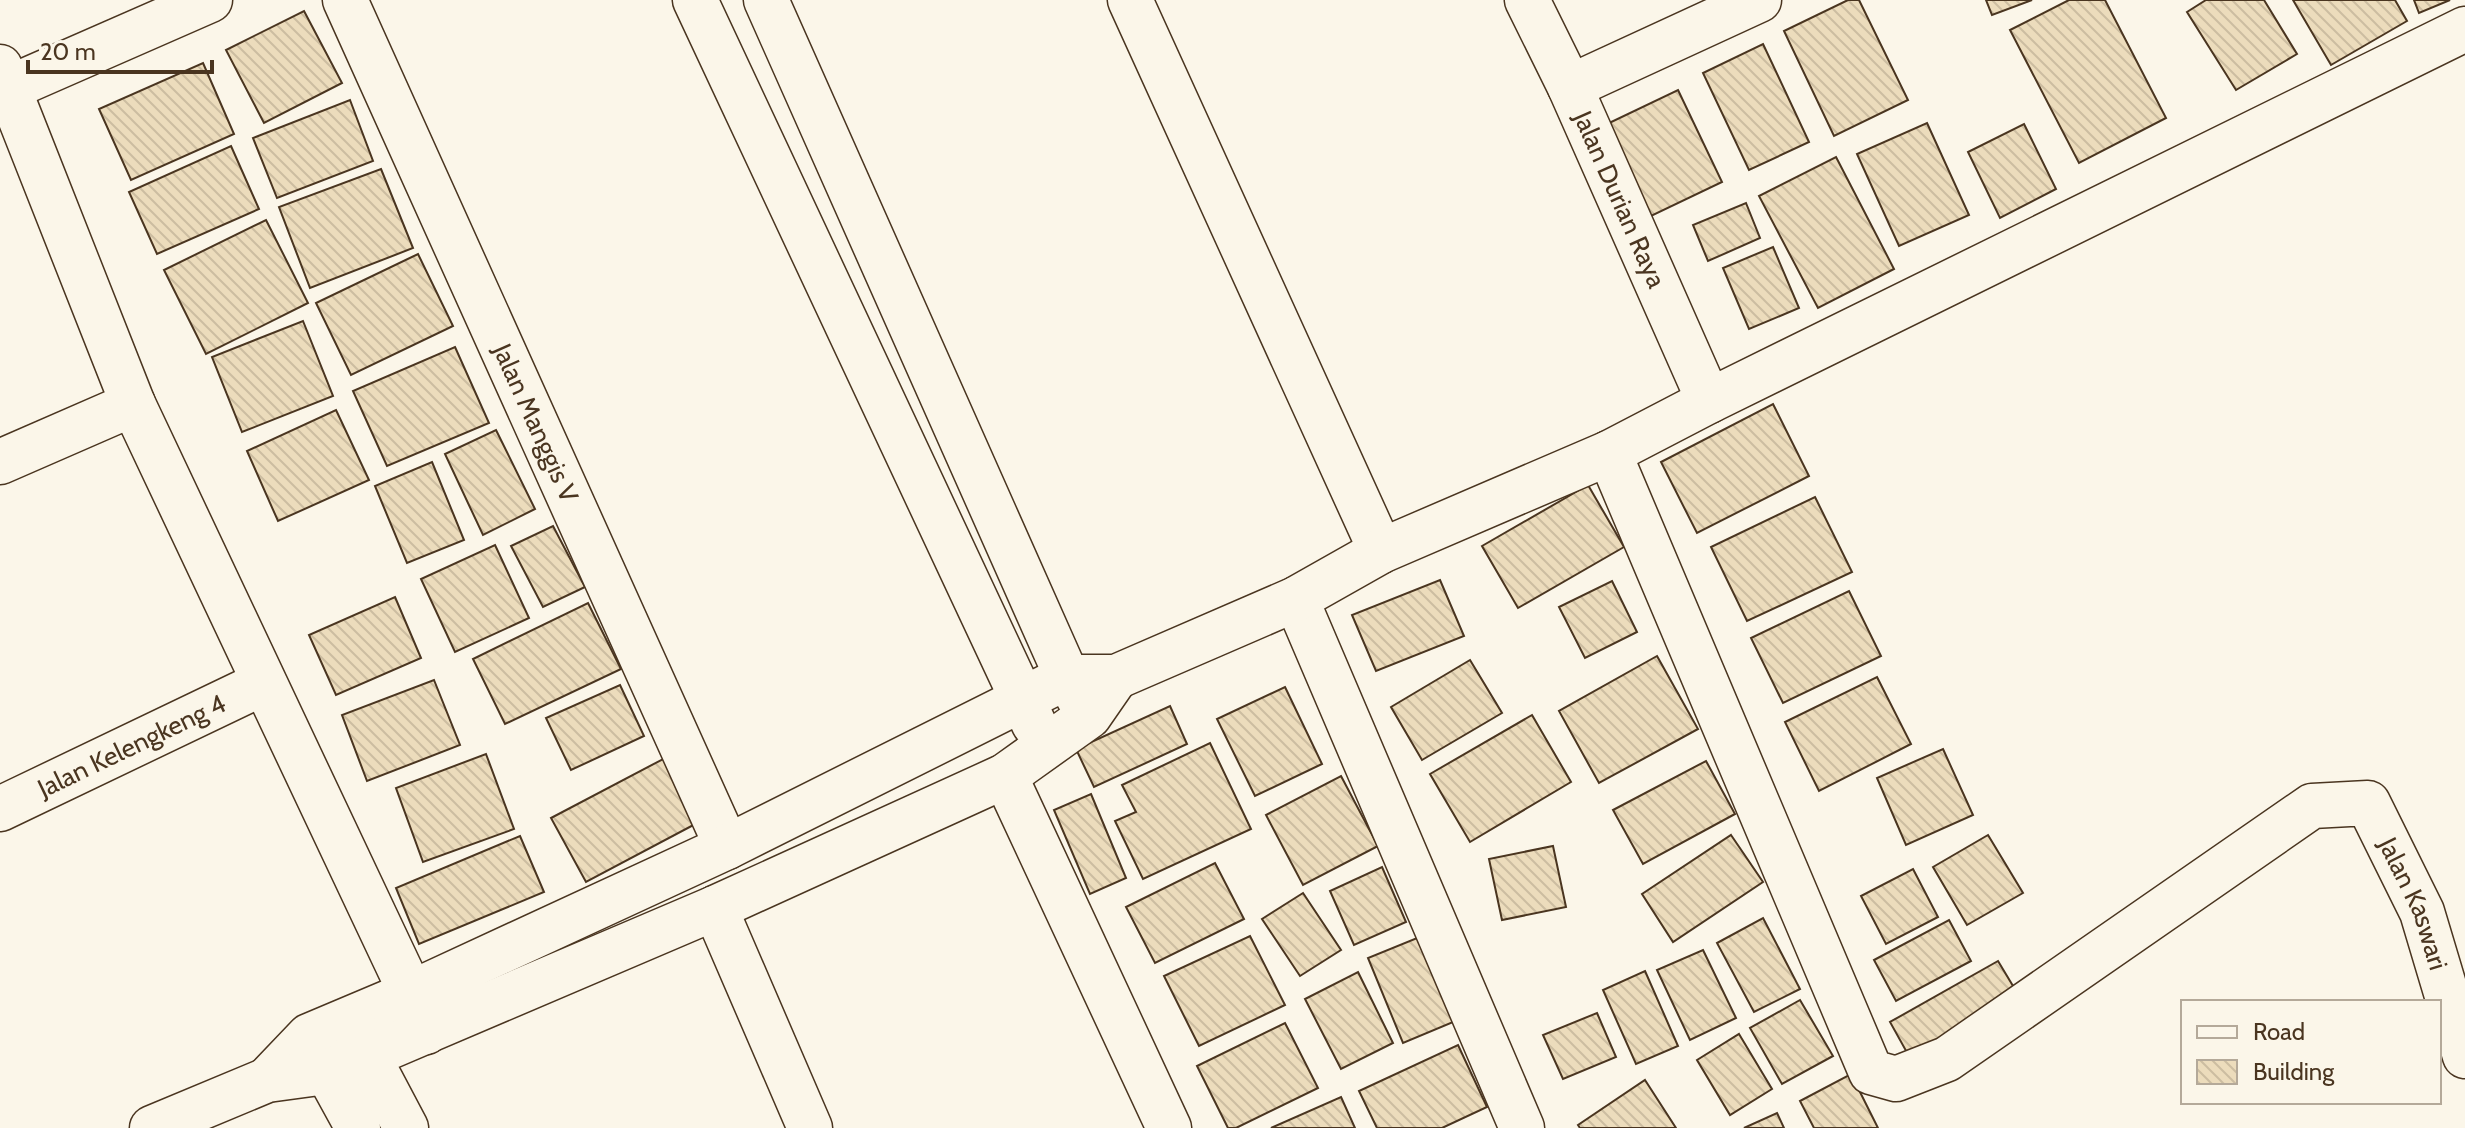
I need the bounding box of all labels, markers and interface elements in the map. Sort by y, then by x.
scale bar [28,24,212,74]
text: 20 m [40,37,96,66]
street label: Jalan Durian Raya [1566,105,1673,293]
street label: Jalan Manggis V [486,338,585,507]
street label: Jalan Kelengkeng 4 [32,687,231,805]
street label: Jalan Kaswari [2371,831,2454,974]
legend [2181,1000,2441,1104]
text: Road [2253,1017,2305,1046]
text: Building [2253,1057,2335,1086]

